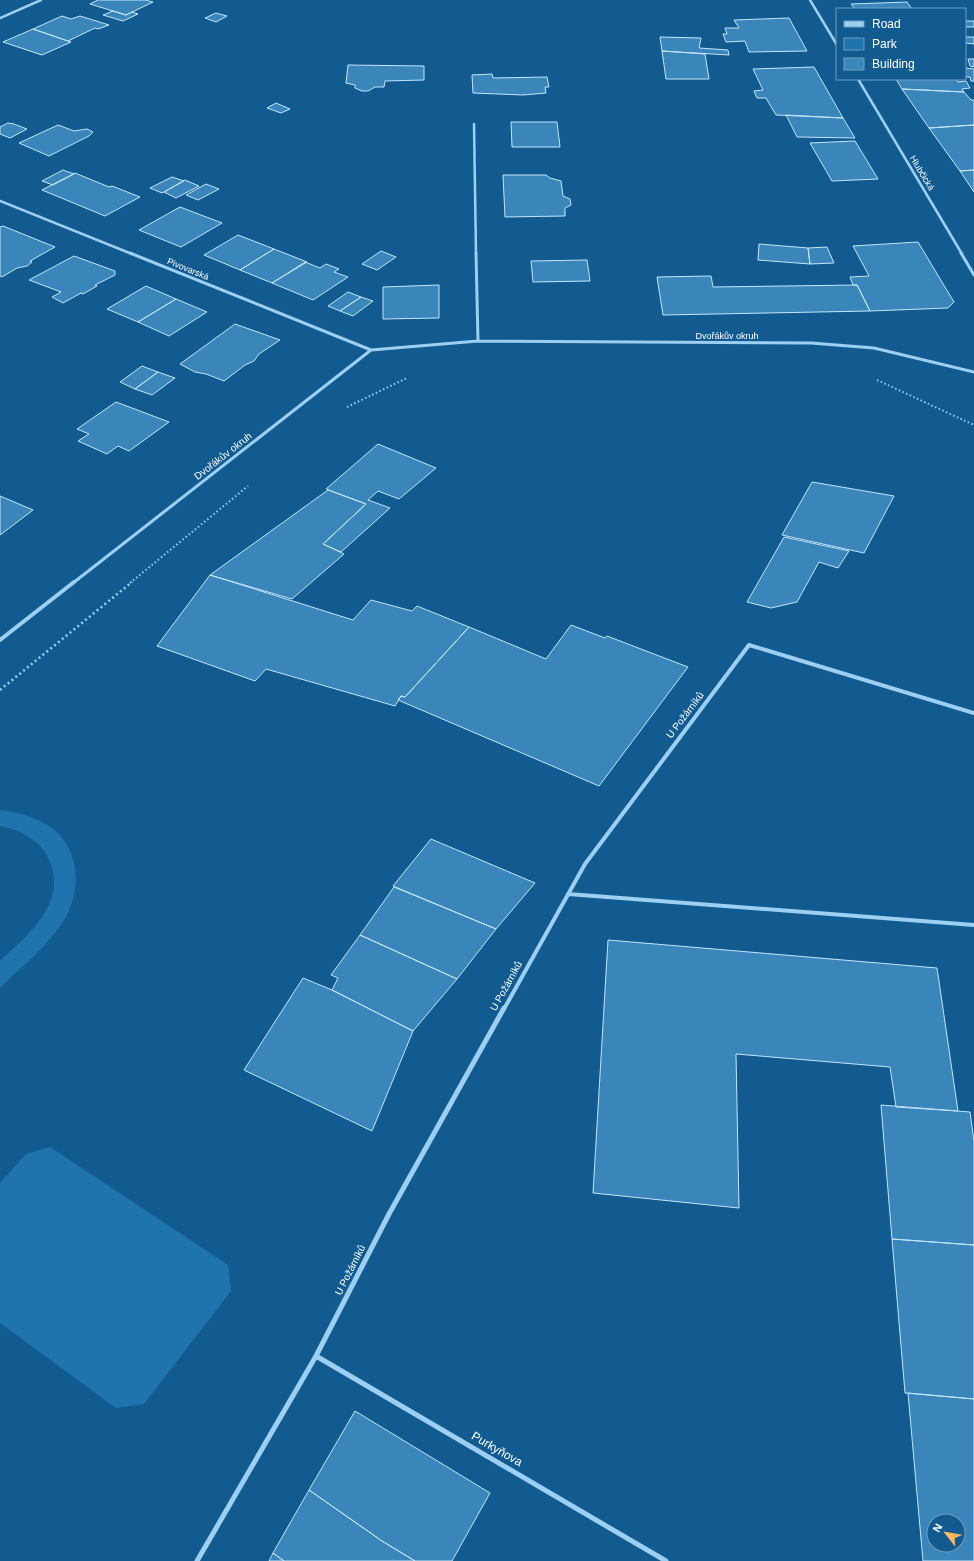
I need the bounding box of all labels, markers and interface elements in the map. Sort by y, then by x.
legend [836,8,966,80]
text: Road [872,17,901,31]
text: Park [872,37,898,51]
text: Building [872,57,915,71]
street label: Hlubčická [908,154,936,192]
street label: Pivovarská [166,256,210,282]
street label: Dvořákův okruh [695,331,759,341]
street label: Dvořákův okruh [192,430,254,482]
street label: U Požárníků [664,690,706,740]
street label: U Požárníků [488,959,524,1013]
street label: U Požárníků [333,1243,367,1297]
street label: Purkyňova [469,1429,525,1469]
north arrow [926,1513,966,1553]
text: N [930,1521,945,1534]

